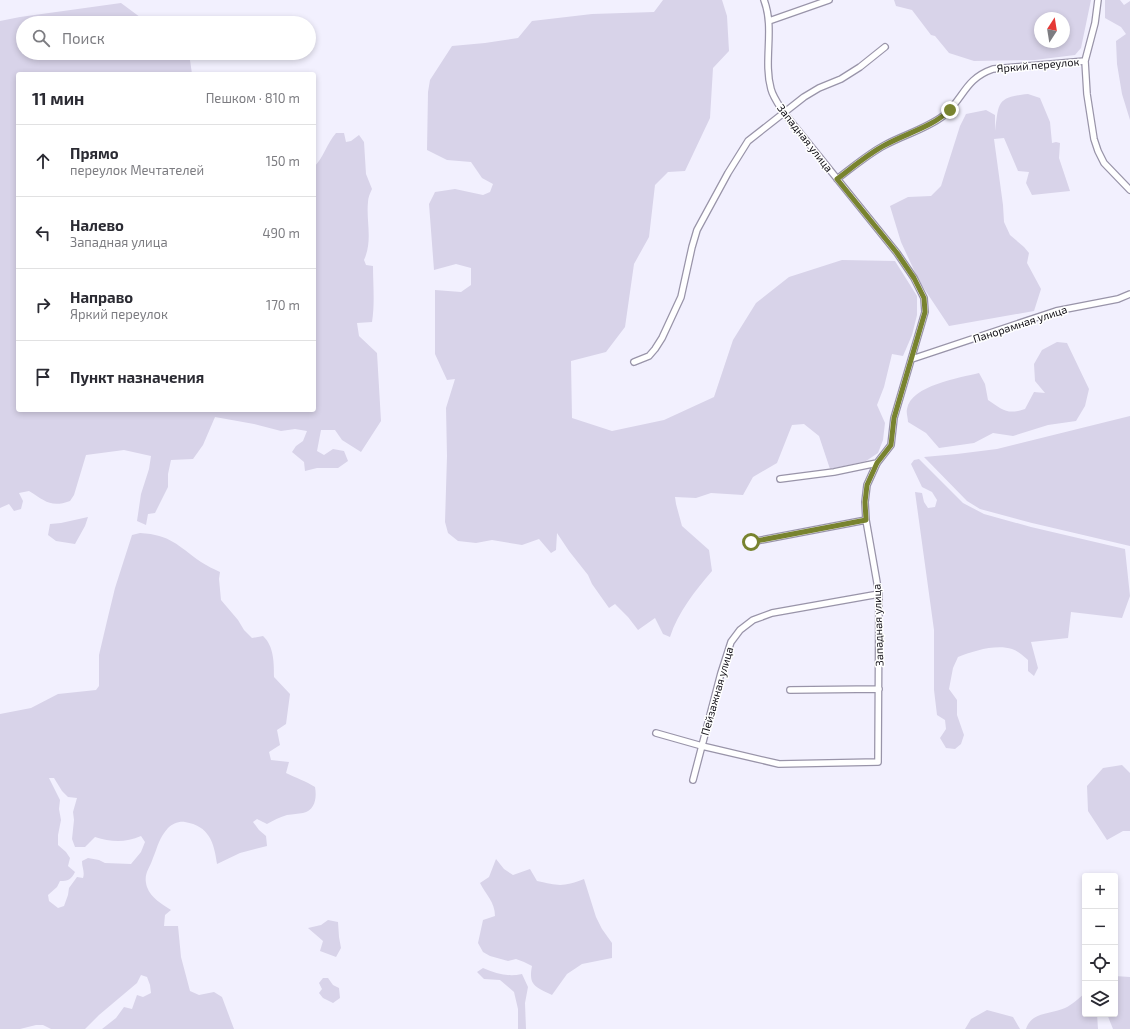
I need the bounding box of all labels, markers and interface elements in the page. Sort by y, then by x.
north arrow [1034,12,1070,48]
search box [16,16,316,60]
icon: search [30,27,52,49]
text: Поиск [62,29,105,47]
street label: Яркий переулок [996,54,1080,76]
text: 11 мин [32,88,84,108]
text: Пешком · 810 m [206,90,300,106]
street label: Западная улица [774,101,836,175]
route end [941,101,959,119]
text: Прямо [70,144,119,162]
icon: ahead [32,150,54,172]
text: 150 m [266,153,300,169]
text: переулок Мечтателей [70,162,204,178]
text: Налево [70,216,124,234]
icon: left [32,222,54,244]
text: 490 m [262,225,300,241]
text: Западная улица [70,234,168,250]
text: Направо [70,288,133,306]
icon: right [32,294,54,316]
text: 170 m [266,297,300,313]
street label: Панорамная улица [971,302,1069,346]
text: Яркий переулок [70,306,168,322]
icon: arrive [32,366,54,388]
text: Пункт назначения [70,368,204,386]
route start [742,533,760,551]
street label: Западная улица [870,583,886,667]
street label: Пейзажная улица [698,645,736,737]
map controls [1082,873,1118,1017]
button: + [1082,873,1118,909]
button: − [1082,909,1118,945]
button: locate [1082,945,1118,981]
button: layers [1082,981,1118,1017]

